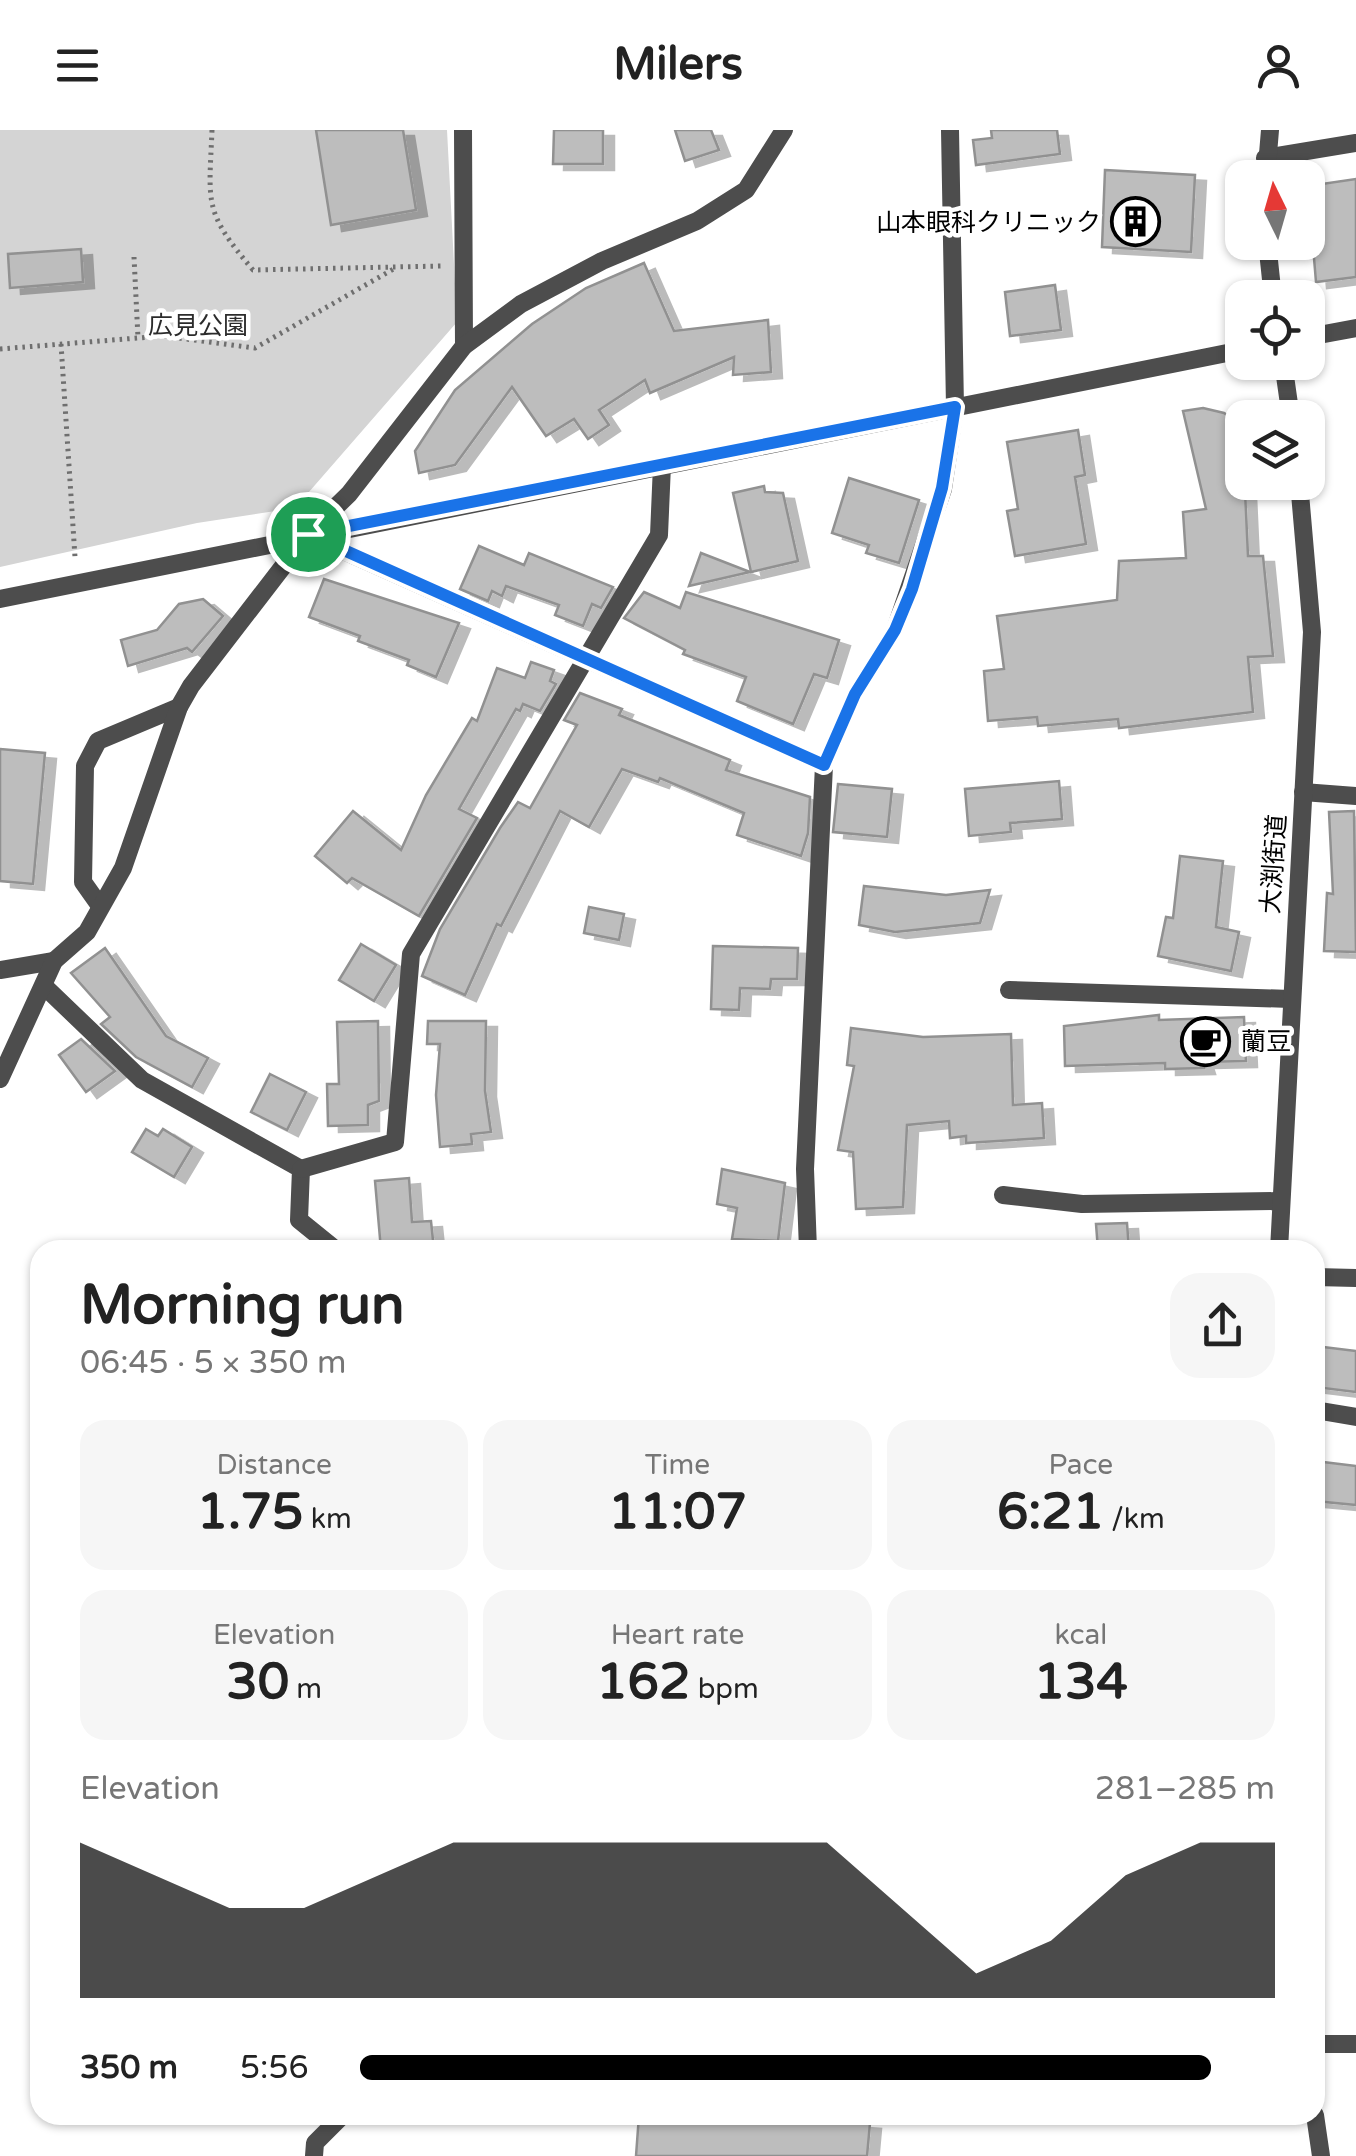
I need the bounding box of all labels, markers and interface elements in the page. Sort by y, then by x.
icon: menu [50,38,105,93]
text: Milers [613,38,743,92]
icon: person [1251,38,1306,93]
north arrow [1225,160,1325,260]
map controls [1225,160,1325,500]
building icon: 山本眼科クリニック [1110,196,1162,248]
place label: 山本眼科クリニック [876,208,1101,238]
button: locate [1225,280,1325,380]
park label: 広見公園 [148,311,248,341]
button: layers [1225,400,1325,500]
pin [266,492,351,577]
icon: arrive [281,507,336,562]
street label: 大渕街道 [1256,813,1292,915]
cafe icon: 蘭豆 [1180,1015,1232,1067]
place label: 蘭豆 [1241,1027,1291,1057]
text: Morning run [80,1273,405,1339]
button: share [1170,1273,1275,1378]
text: 06:45 · 5 × 350 m [80,1344,346,1382]
text: Distance [217,1448,332,1482]
text: Time [645,1448,710,1482]
text: Pace [1049,1448,1113,1482]
text: 1.75 [197,1482,303,1542]
text: 11:07 [608,1482,747,1542]
text: 6:21 [997,1482,1104,1542]
text: km [303,1502,352,1536]
text: /km [1104,1502,1165,1536]
text: Elevation [213,1618,335,1652]
text: Heart rate [611,1618,744,1652]
text: kcal [1055,1618,1107,1652]
text: 30 [226,1652,289,1712]
text: 162 [596,1652,690,1712]
text: 134 [1034,1652,1128,1712]
text: m [289,1672,322,1706]
text: bpm [690,1672,759,1706]
text: Elevation [80,1770,220,1808]
text: 281–285 m [1095,1770,1275,1808]
text: 350 m [80,2049,178,2087]
text: 5:56 [240,2049,309,2087]

